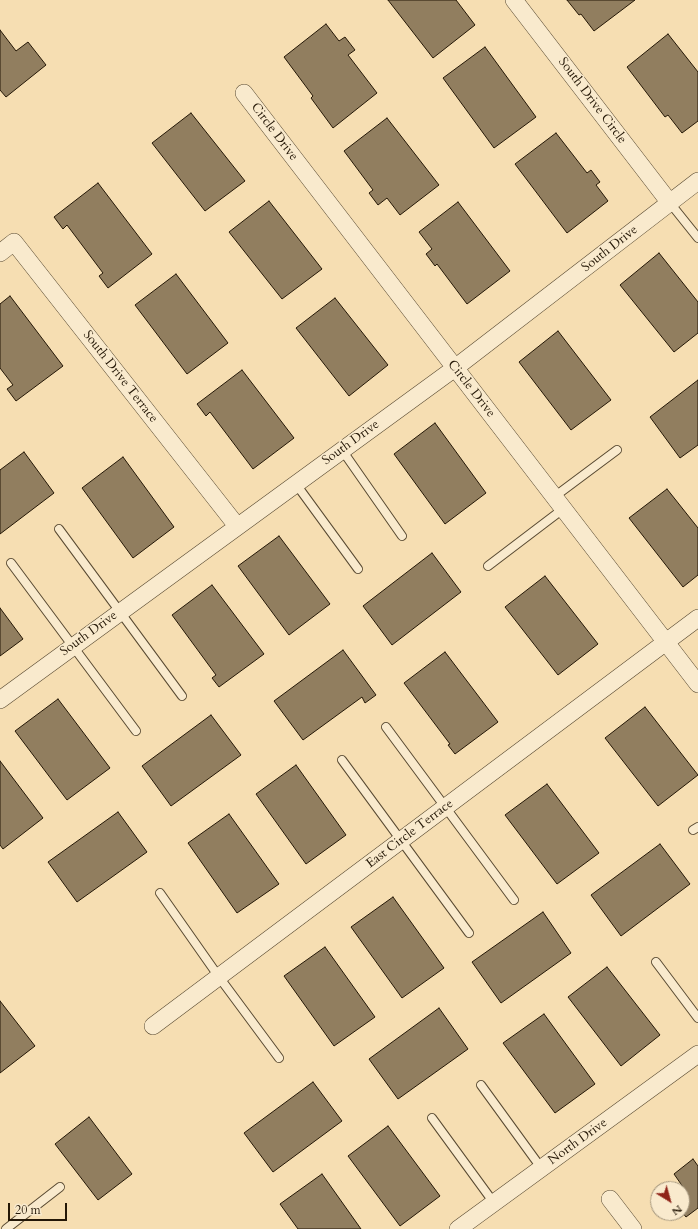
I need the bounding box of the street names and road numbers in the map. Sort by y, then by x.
street label: South Drive Circle [555,55,629,147]
street label: Circle Drive [247,100,301,164]
street label: South Drive [579,222,641,276]
street label: South Drive Terrace [79,328,161,426]
street label: Circle Drive [444,357,498,421]
street label: South Drive [319,417,383,469]
street label: South Drive [57,608,121,660]
street label: East Circle Terrace [363,796,457,872]
street label: North Drive [545,1115,611,1169]

